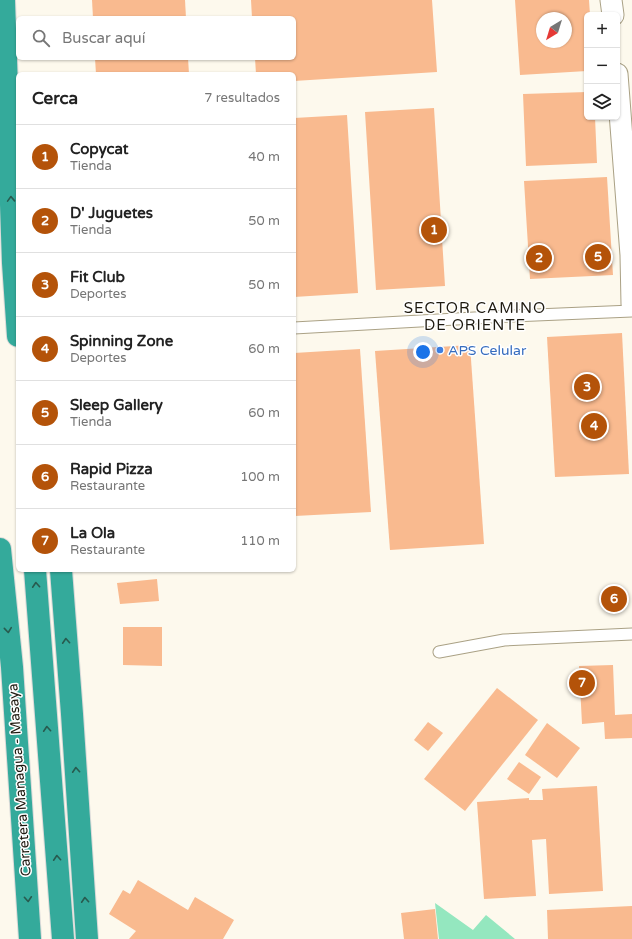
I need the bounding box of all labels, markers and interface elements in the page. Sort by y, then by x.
north arrow [536,12,572,48]
map controls [584,12,620,120]
button: + [584,12,620,48]
search box [16,16,296,60]
icon: search [30,27,52,49]
text: Buscar aquí [62,29,145,47]
button: − [584,48,620,84]
button: layers [584,84,620,120]
text: Cerca [32,88,78,109]
text: 7 resultados [204,90,280,106]
text: Copycat [70,140,129,158]
text: 1 [41,149,49,165]
text: 40 m [248,149,280,165]
text: Tienda [70,158,112,174]
one-way arrow [6,196,15,202]
text: D' Juguetes [70,204,153,222]
text: 2 [41,213,49,229]
text: 50 m [248,213,280,229]
pin: 1 [421,215,447,245]
text: Tienda [70,222,112,238]
pin: 5 [585,242,611,272]
pin: 2 [526,243,552,273]
text: Fit Club [70,268,125,286]
text: 3 [41,277,49,293]
text: 50 m [248,277,280,293]
text: Deportes [70,286,126,302]
district label: SECTOR CAMINO DE ORIENTE [404,299,546,334]
text: Spinning Zone [70,332,173,350]
text: 4 [41,341,49,357]
text: 60 m [248,341,280,357]
your location [413,342,433,362]
place label: APS Celular [448,342,527,359]
marker: APS Celular [435,345,445,355]
text: Deportes [70,350,126,366]
pin: 3 [574,372,600,402]
text: Sleep Gallery [70,396,163,414]
text: 5 [41,405,49,421]
text: 60 m [248,405,280,421]
pin: 4 [581,411,607,441]
text: Tienda [70,414,112,430]
text: Rapid Pizza [70,460,153,478]
text: 6 [41,469,49,485]
text: 100 m [240,469,280,485]
text: Restaurante [70,478,145,494]
text: La Ola [70,524,115,542]
text: 7 [41,533,49,549]
text: 110 m [240,533,280,549]
text: Restaurante [70,542,145,558]
one-way arrow [32,582,41,588]
pin: 6 [601,584,627,614]
one-way arrow [3,627,12,633]
one-way arrow [62,638,71,644]
pin: 7 [569,668,595,698]
street label: Carretera Managua - Masaya [4,683,35,877]
one-way arrow [43,726,52,732]
one-way arrow [71,767,80,773]
one-way arrow [52,855,61,861]
one-way arrow [23,896,32,902]
one-way arrow [80,897,89,903]

